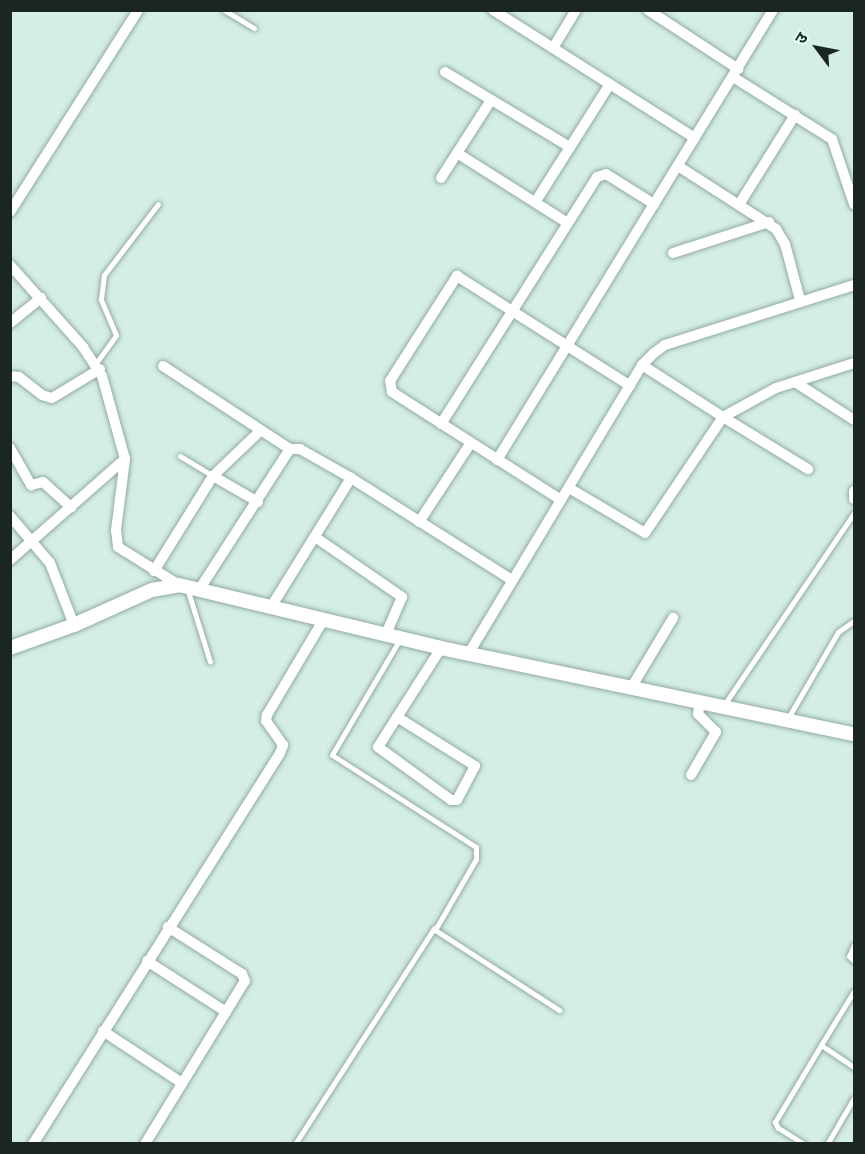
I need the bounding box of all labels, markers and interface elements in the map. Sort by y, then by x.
north arrow [787,18,847,78]
text: उ [791,29,812,47]

